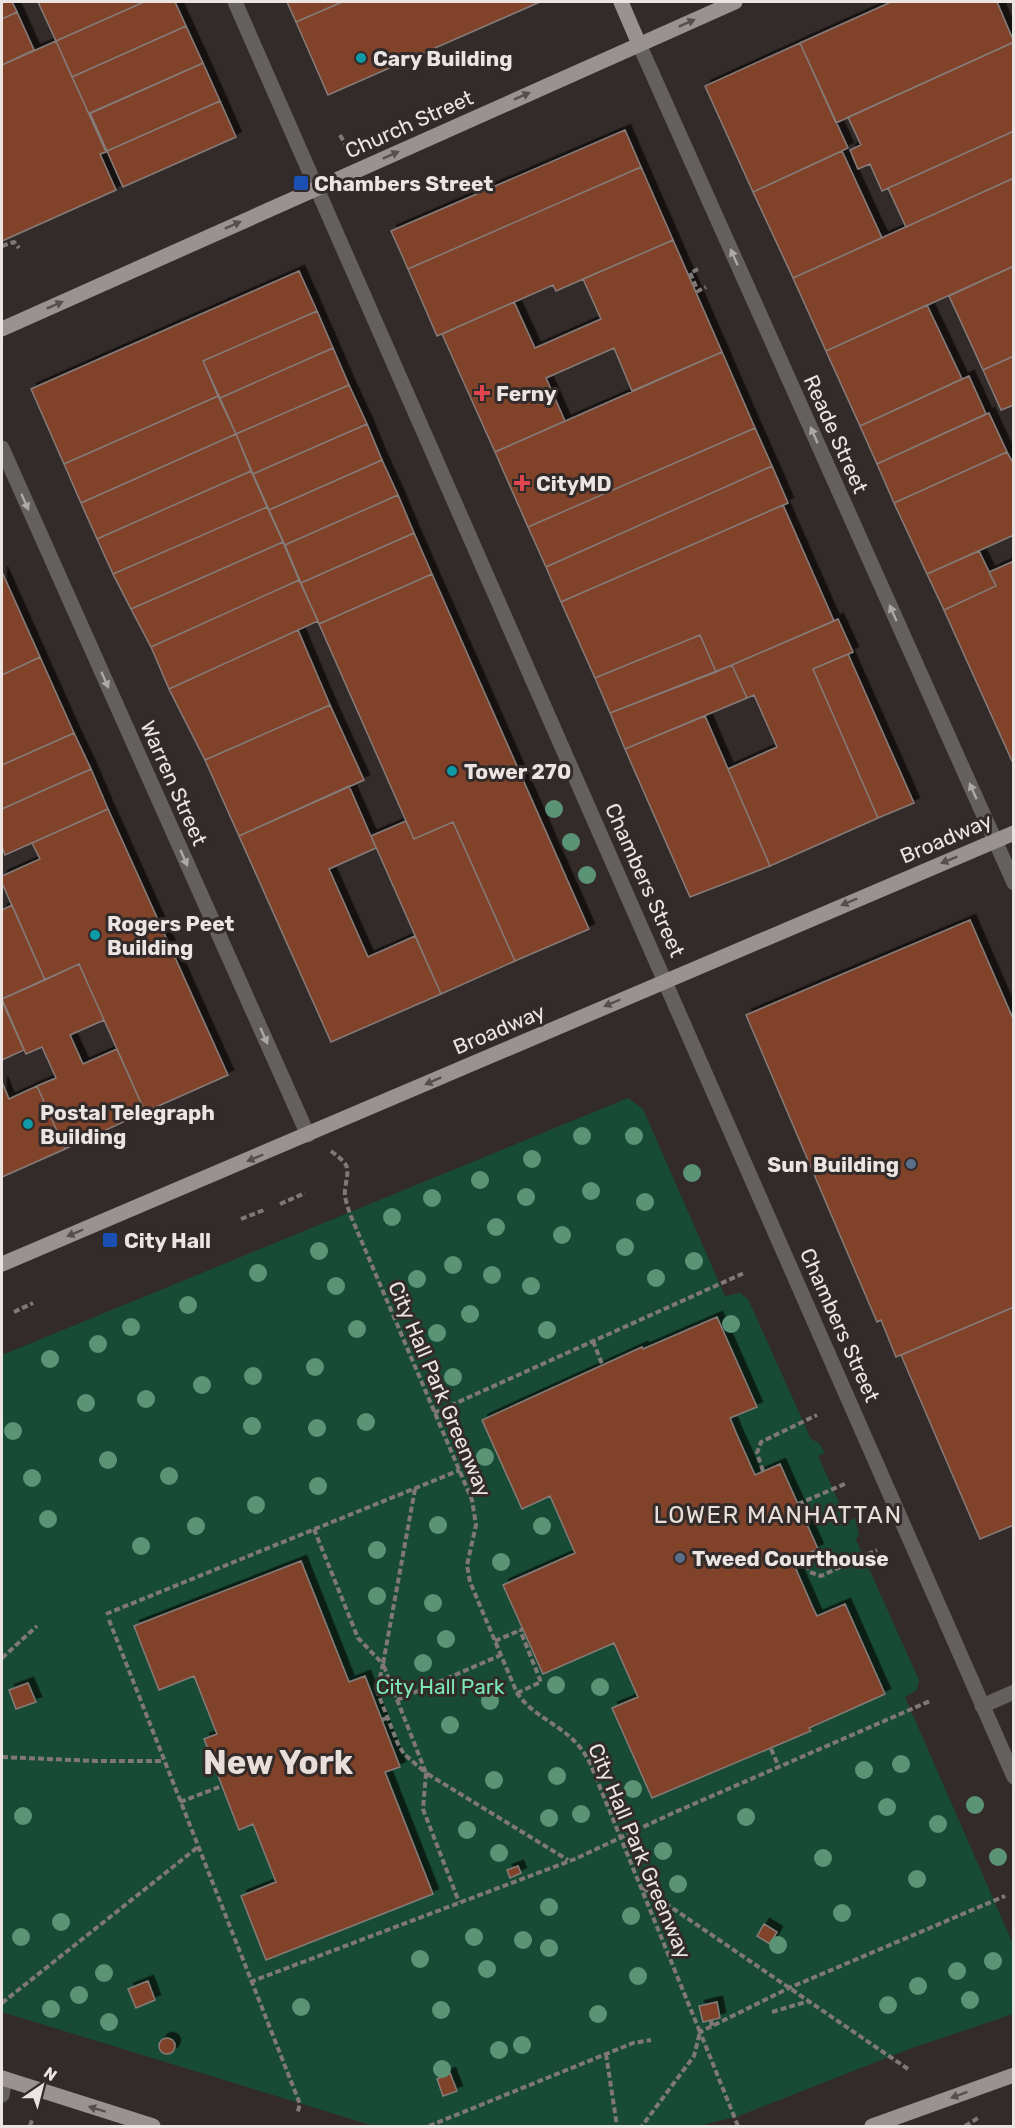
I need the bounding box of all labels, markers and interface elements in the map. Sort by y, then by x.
one-way arrow [679,18,697,28]
place label: Cary Building [373,46,512,71]
marker: Cary Building [354,51,368,65]
street label: Church Street [341,85,477,163]
one-way arrow [513,92,530,101]
one-way arrow [382,149,400,159]
place label: Chambers Street [314,171,493,196]
marker: Chambers Street [292,174,310,192]
one-way arrow [224,221,241,230]
one-way arrow [729,247,739,265]
one-way arrow [46,301,63,310]
street label: Reade Street [799,371,873,497]
place label: Ferny [496,381,557,406]
marker: Ferny [473,384,491,402]
one-way arrow [809,426,818,443]
place label: CityMD [536,471,612,496]
marker: CityMD [513,474,531,492]
one-way arrow [21,493,30,510]
one-way arrow [888,604,897,622]
one-way arrow [100,671,109,688]
street label: Warren Street [135,717,213,849]
place label: Tower 270 [464,759,571,784]
marker: Tower 270 [445,764,459,778]
one-way arrow [967,782,977,800]
street label: Chambers Street [600,799,690,961]
street label: Broadway [896,807,996,869]
one-way arrow [179,849,189,867]
one-way arrow [939,855,957,865]
one-way arrow [839,897,857,907]
place label: Rogers Peet Building [107,911,235,960]
marker: Rogers Peet Building [88,928,102,942]
street label: Broadway [449,998,549,1060]
one-way arrow [603,999,620,1008]
one-way arrow [259,1027,268,1044]
one-way arrow [423,1076,441,1086]
place label: Postal Telegraph Building [40,1100,215,1149]
marker: Postal Telegraph Building [21,1117,35,1131]
place label: Sun Building [767,1152,899,1177]
one-way arrow [245,1153,263,1163]
marker: Sun Building [904,1157,918,1171]
one-way arrow [65,1228,83,1238]
place label: City Hall [124,1228,211,1253]
marker: City Hall [101,1231,119,1249]
street label: Chambers Street [795,1244,885,1406]
street label: City Hall Park Greenway [383,1277,497,1501]
district label: LOWER MANHATTAN [653,1501,903,1529]
place label: Tweed Courthouse [692,1546,889,1571]
marker: Tweed Courthouse [673,1551,687,1565]
park label: City Hall Park [375,1674,505,1699]
street label: City Hall Park Greenway [583,1739,697,1963]
district label: New York [203,1743,354,1782]
north arrow [12,2056,72,2116]
text: N [40,2063,60,2085]
one-way arrow [949,2091,967,2101]
one-way arrow [88,2104,106,2113]

